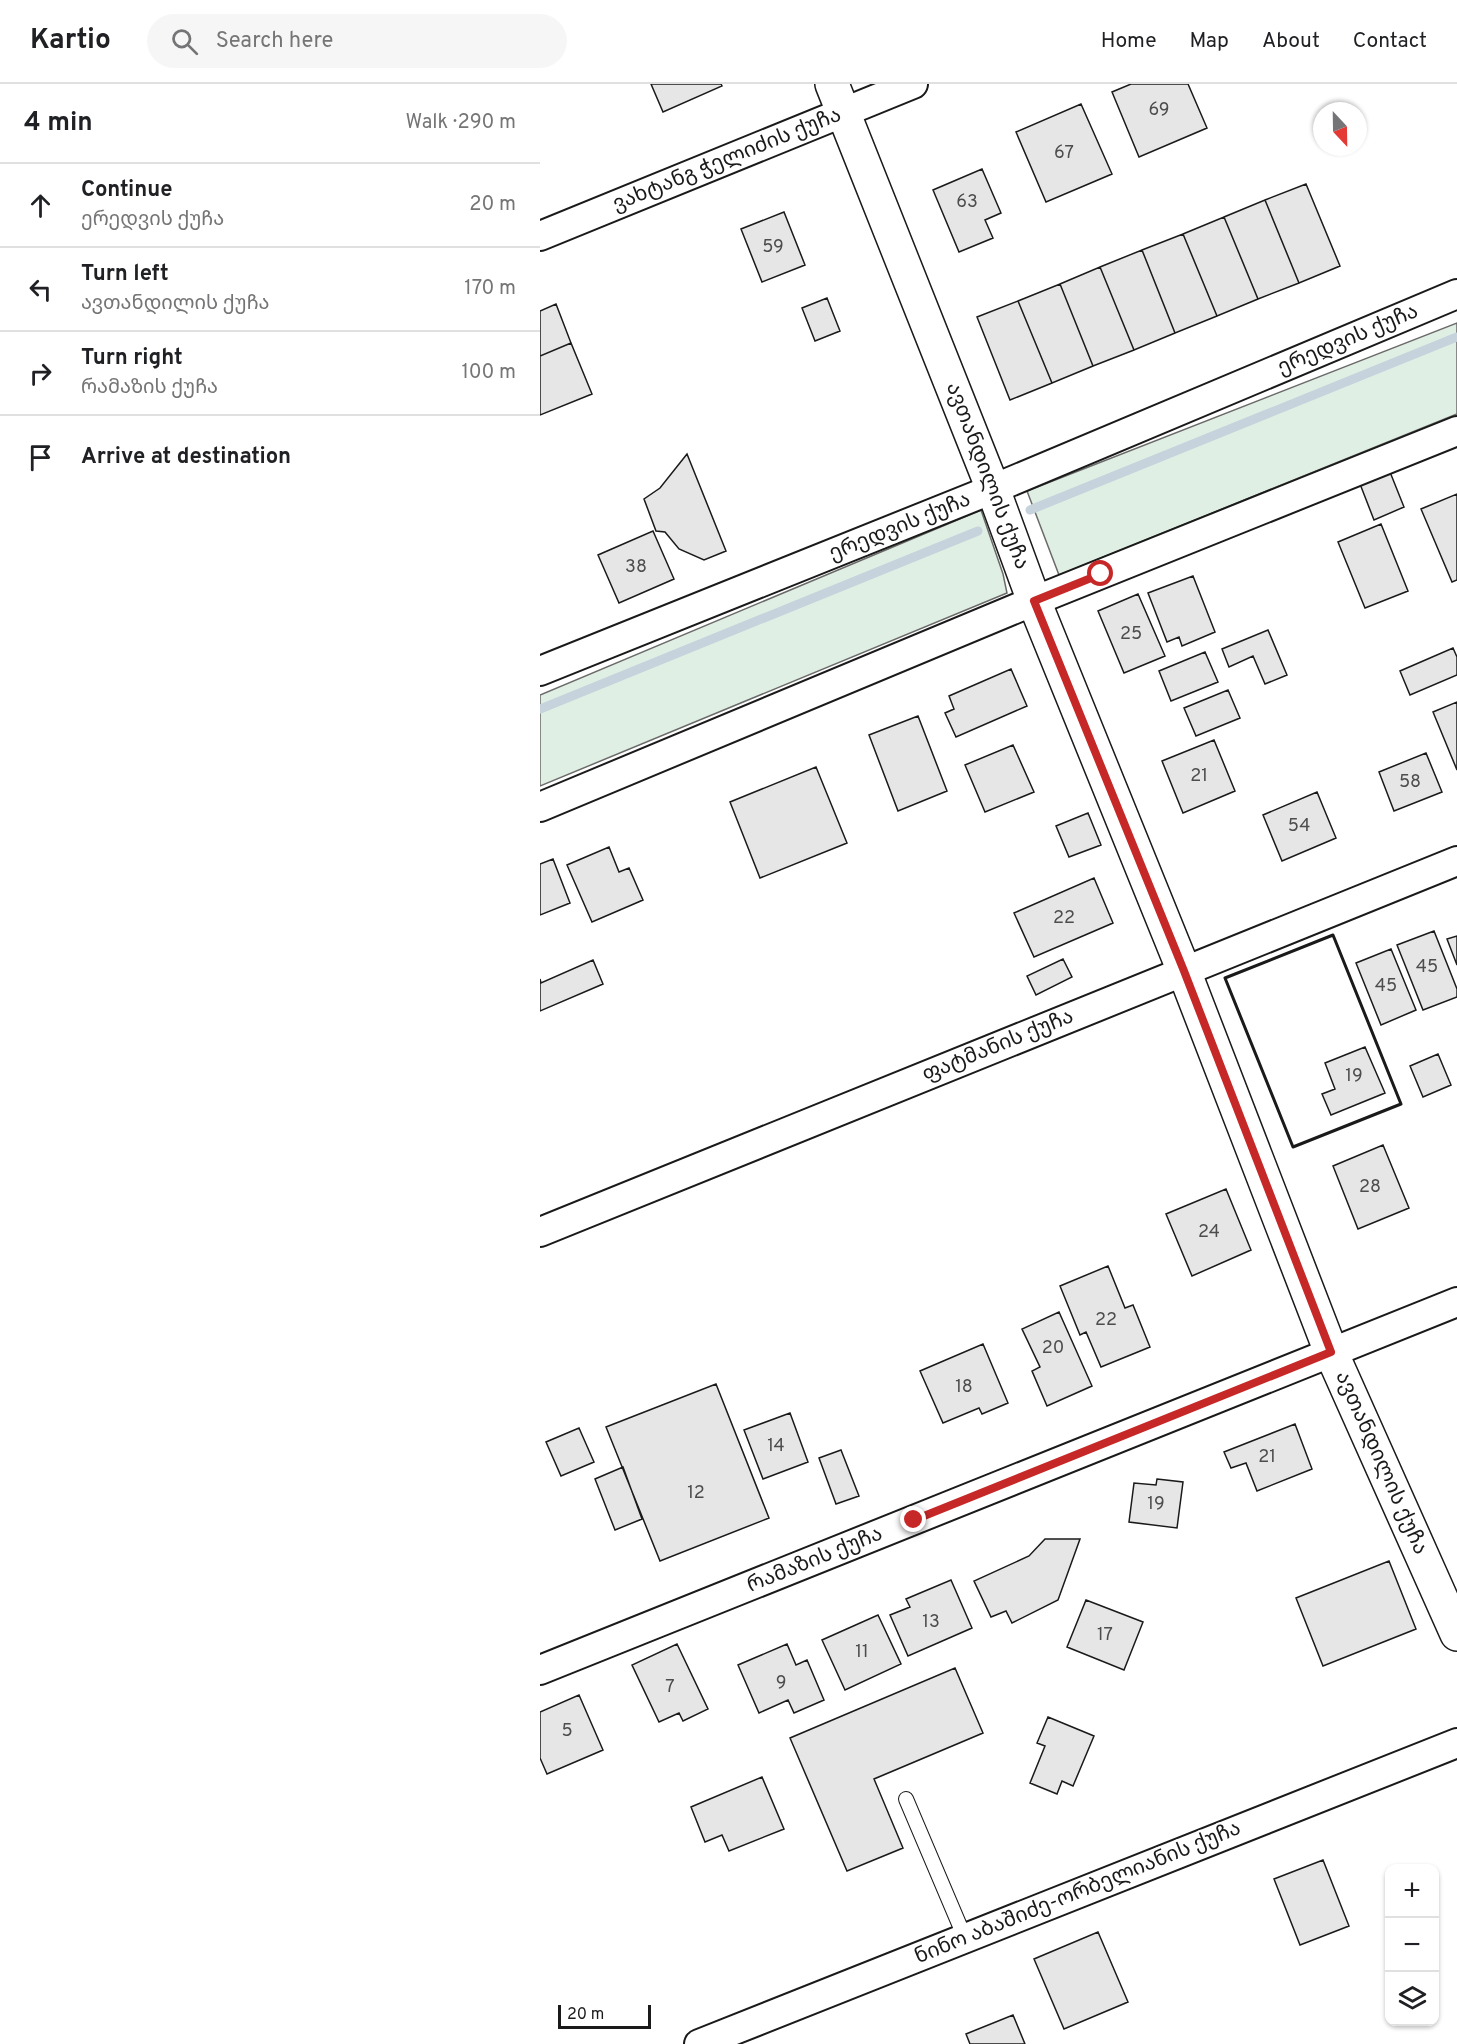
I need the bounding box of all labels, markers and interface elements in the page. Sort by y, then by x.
search box [147,14,567,68]
text: Kartio [30,23,111,59]
icon: search [168,25,201,58]
text: Search here [216,28,333,55]
text: Home [1101,28,1157,55]
text: Map [1190,28,1229,55]
text: About [1262,28,1320,55]
text: Contact [1353,28,1427,55]
house number: 69 [1149,99,1169,122]
street label: ვახტანგ ჭელიძის ქუჩა [609,102,845,218]
north arrow [1313,102,1367,156]
text: 4 min [24,107,93,140]
text: Walk · 290 m [405,110,516,136]
house number: 67 [1054,142,1074,165]
text: Continue [81,177,172,204]
icon: ahead [24,189,57,222]
house number: 63 [956,191,978,214]
text: 20 m [469,192,516,218]
text: ერედვის ქუჩა [81,207,224,233]
house number: 59 [762,236,784,259]
text: Turn left [81,261,169,288]
icon: left [24,273,57,306]
text: 170 m [464,276,516,302]
text: ავთანდილის ქუჩა [81,291,270,317]
street label: ერედვის ქუჩა [1274,298,1422,382]
text: Turn right [81,345,183,372]
icon: right [24,357,57,390]
text: 100 m [461,360,516,386]
text: რამაზის ქუჩა [81,375,218,401]
street label: ავთანდილის ქუჩა [939,379,1035,573]
icon: arrive [24,441,57,474]
text: Arrive at destination [81,444,291,471]
street label: ერედვის ქუჩა [825,486,975,568]
house number: 38 [625,556,647,579]
route start [1087,560,1113,586]
house number: 25 [1120,623,1142,646]
house number: 21 [1190,765,1208,788]
house number: 58 [1399,771,1421,794]
house number: 54 [1288,815,1310,838]
house number: 22 [1053,907,1075,930]
house number: 45 [1416,956,1438,979]
house number: 45 [1375,975,1397,998]
street label: ფატმანის ქუჩა [918,1003,1078,1089]
house number: 19 [1345,1065,1363,1088]
house number: 28 [1359,1176,1381,1199]
house number: 24 [1198,1221,1220,1244]
house number: 22 [1095,1309,1117,1332]
house number: 20 [1042,1337,1064,1360]
street label: ავთანდილის ქუჩა [1328,1367,1434,1559]
house number: 18 [955,1376,973,1399]
house number: 14 [767,1435,785,1458]
house number: 21 [1258,1446,1276,1469]
house number: 12 [687,1482,705,1505]
house number: 19 [1147,1493,1165,1516]
route end [900,1506,926,1532]
street label: რამაზის ქუჩა [743,1521,887,1599]
house number: 13 [922,1611,940,1634]
house number: 17 [1097,1624,1113,1647]
house number: 11 [855,1641,869,1664]
house number: 9 [776,1672,786,1695]
house number: 7 [665,1676,675,1699]
house number: 5 [561,1720,573,1743]
street label: ნინო აბაშიძე-ორბელიანის ქუჩა [911,1815,1245,1971]
map controls [1385,1864,1439,2026]
button: + [1385,1864,1439,1918]
button: − [1385,1918,1439,1972]
button: layers [1385,1972,1439,2026]
scale bar [558,2002,651,2030]
text: 20 m [567,2005,604,2025]

